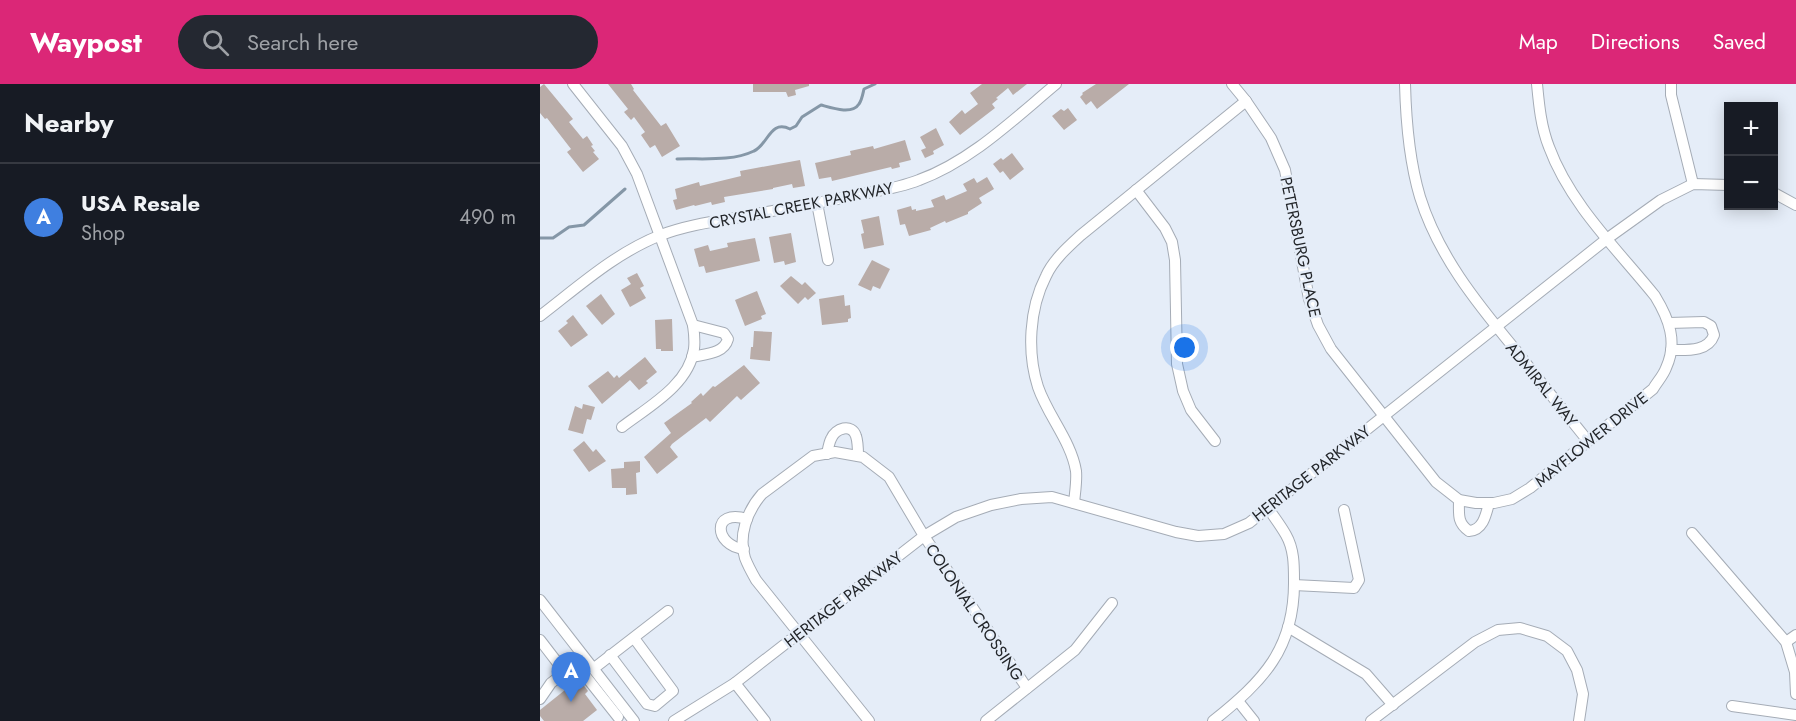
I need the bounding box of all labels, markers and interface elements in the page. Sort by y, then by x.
search box [178,15,598,69]
text: Waypost [30,22,142,63]
icon: search [199,26,232,59]
text: Search here [247,26,358,58]
text: Map [1519,27,1558,57]
text: Directions [1591,27,1680,57]
text: Saved [1713,27,1766,57]
map controls [1724,102,1778,210]
button: + [1724,102,1778,156]
text: Nearby [24,104,113,142]
button: − [1724,156,1778,210]
street label: PETERSBURG PLACE [1274,175,1327,319]
street label: CRYSTAL CREEK PARKWAY [707,176,895,235]
text: USA Resale [81,187,200,219]
text: A [36,203,51,232]
text: 490 m [459,203,516,232]
text: Shop [81,219,125,248]
your location [1170,333,1199,362]
street label: ADMIRAL WAY [1500,337,1583,431]
street label: MAYFLOWER DRIVE [1530,386,1653,492]
street label: HERITAGE PARKWAY [1247,420,1375,527]
street label: COLONIAL CROSSING [920,539,1029,685]
street label: HERITAGE PARKWAY [779,546,907,653]
pin: A [552,652,591,702]

